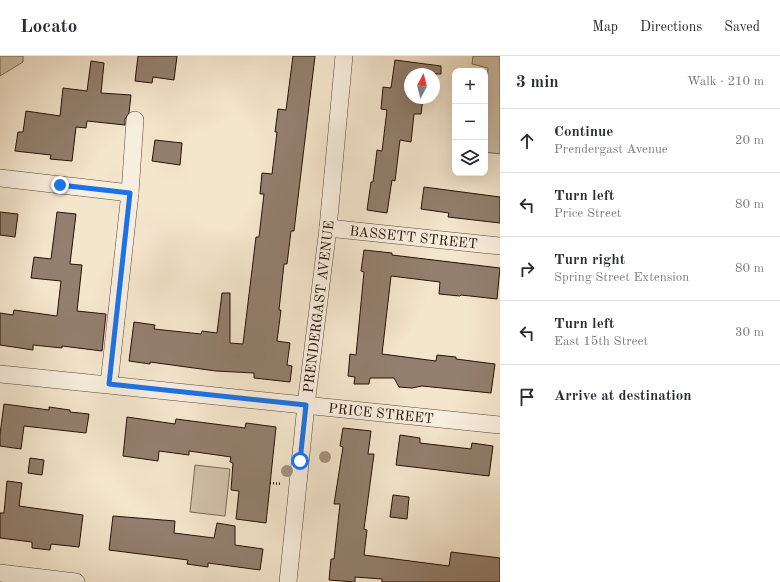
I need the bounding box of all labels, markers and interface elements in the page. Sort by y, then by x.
text: Locato [20,18,77,37]
text: Map [592,20,618,34]
text: Directions [640,20,702,34]
text: Saved [724,20,760,34]
north arrow [404,68,440,104]
map controls [452,68,488,176]
button: + [452,68,488,104]
text: 3 min [516,74,559,91]
text: Walk · 210 m [687,75,764,88]
button: − [452,104,488,140]
text: Continue [554,125,613,140]
icon: ahead [516,130,538,152]
text: 20 m [735,134,764,147]
button: layers [452,140,488,176]
text: Prendergast Avenue [554,143,668,156]
route end [51,176,69,194]
text: Turn left [554,189,614,204]
icon: left [516,194,538,216]
text: 80 m [735,198,764,211]
text: Price Street [554,207,621,220]
street label: PRENDERGAST AVENUE [302,220,337,394]
street label: BASSETT STREET [349,224,478,252]
text: Turn right [554,253,625,268]
icon: right [516,258,538,280]
text: 80 m [735,262,764,275]
text: Spring Street Extension [554,271,689,284]
text: Turn left [554,317,614,332]
icon: left [516,322,538,344]
text: 30 m [735,326,764,339]
text: East 15th Street [554,335,648,348]
icon: arrive [516,386,538,408]
text: Arrive at destination [554,389,692,404]
street label: PRICE STREET [327,402,434,426]
route start [291,452,309,470]

